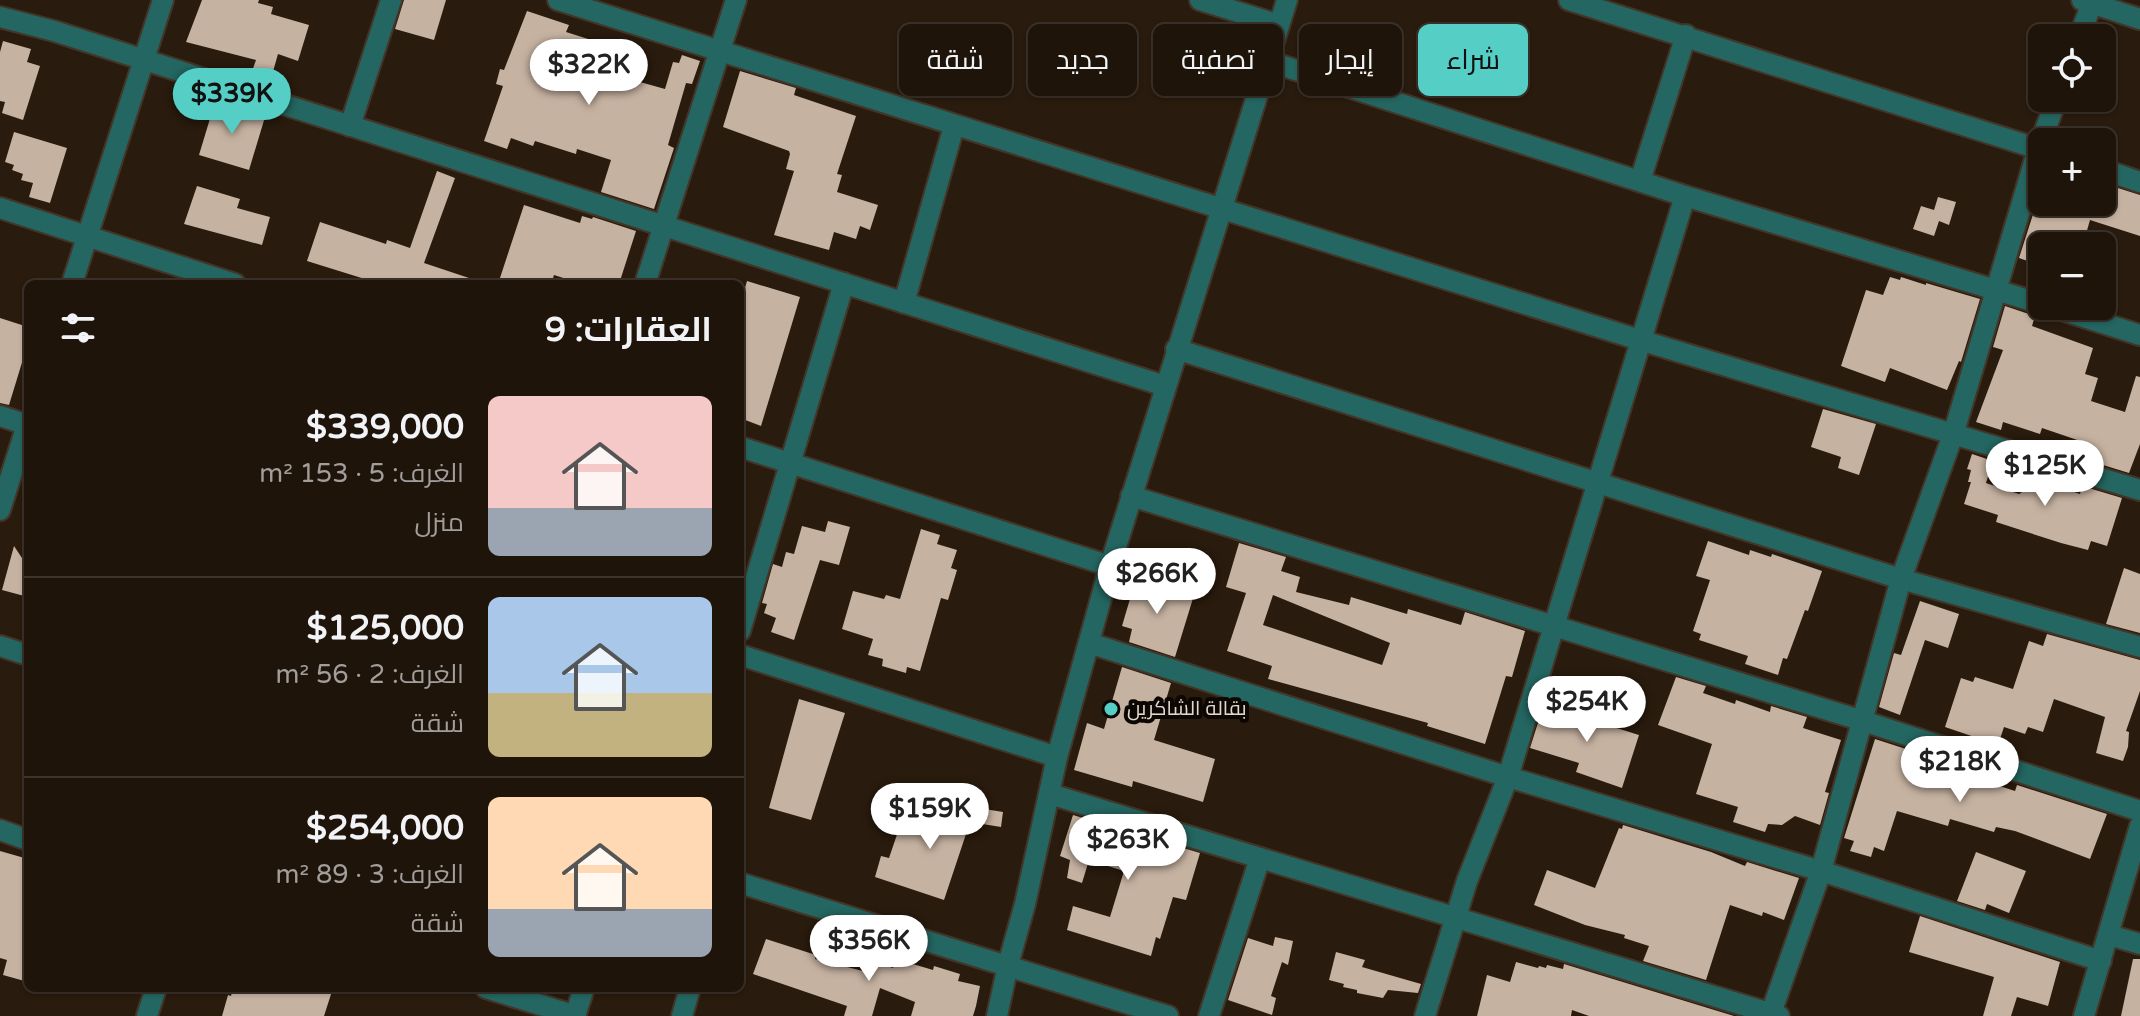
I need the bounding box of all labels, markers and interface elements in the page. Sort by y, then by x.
chip: شقة [899,24,1012,96]
chip: جديد [1028,24,1137,96]
chip: تصفية [1153,24,1283,96]
chip: إيجار [1299,24,1402,96]
chip: شراء [1418,24,1528,96]
map controls [2028,24,2116,320]
button: locate [2028,24,2116,112]
pin: $322K [533,39,645,107]
text: $322K [548,49,630,80]
pin: $339K [176,68,288,136]
text: $339K [191,78,273,109]
button: + [2028,128,2116,216]
button: − [2028,232,2116,320]
icon: filters [56,306,100,350]
text: العقارات: 9 [545,310,712,351]
text: $339,000 [306,407,464,448]
icon: home [552,428,648,524]
pin: $125K [1989,440,2101,508]
text: $125K [2004,450,2086,481]
text: الغرف: 5 · 153 m² [259,458,464,489]
text: منزل [415,507,464,538]
pin: $266K [1101,548,1213,616]
text: $266K [1116,558,1198,589]
text: $125,000 [306,608,464,649]
icon: home [552,629,648,725]
text: الغرف: 2 · 56 m² [276,659,464,690]
pin: $254K [1531,676,1643,744]
text: $254K [1546,686,1628,717]
place label: بقالة الشاكرين [1127,697,1247,721]
marker: بقالة الشاكرين [1102,700,1120,718]
text: شقة [411,708,464,739]
pin: $218K [1904,736,2016,804]
text: $218K [1919,746,2001,777]
pin: $159K [874,783,986,851]
text: $159K [889,793,971,824]
text: $254,000 [306,808,464,849]
pin: $263K [1072,814,1184,882]
text: $263K [1087,824,1169,855]
icon: home [552,829,648,925]
text: الغرف: 3 · 89 m² [276,859,464,890]
text: شقة [411,908,464,939]
pin: $356K [813,915,925,983]
text: $356K [828,925,910,956]

